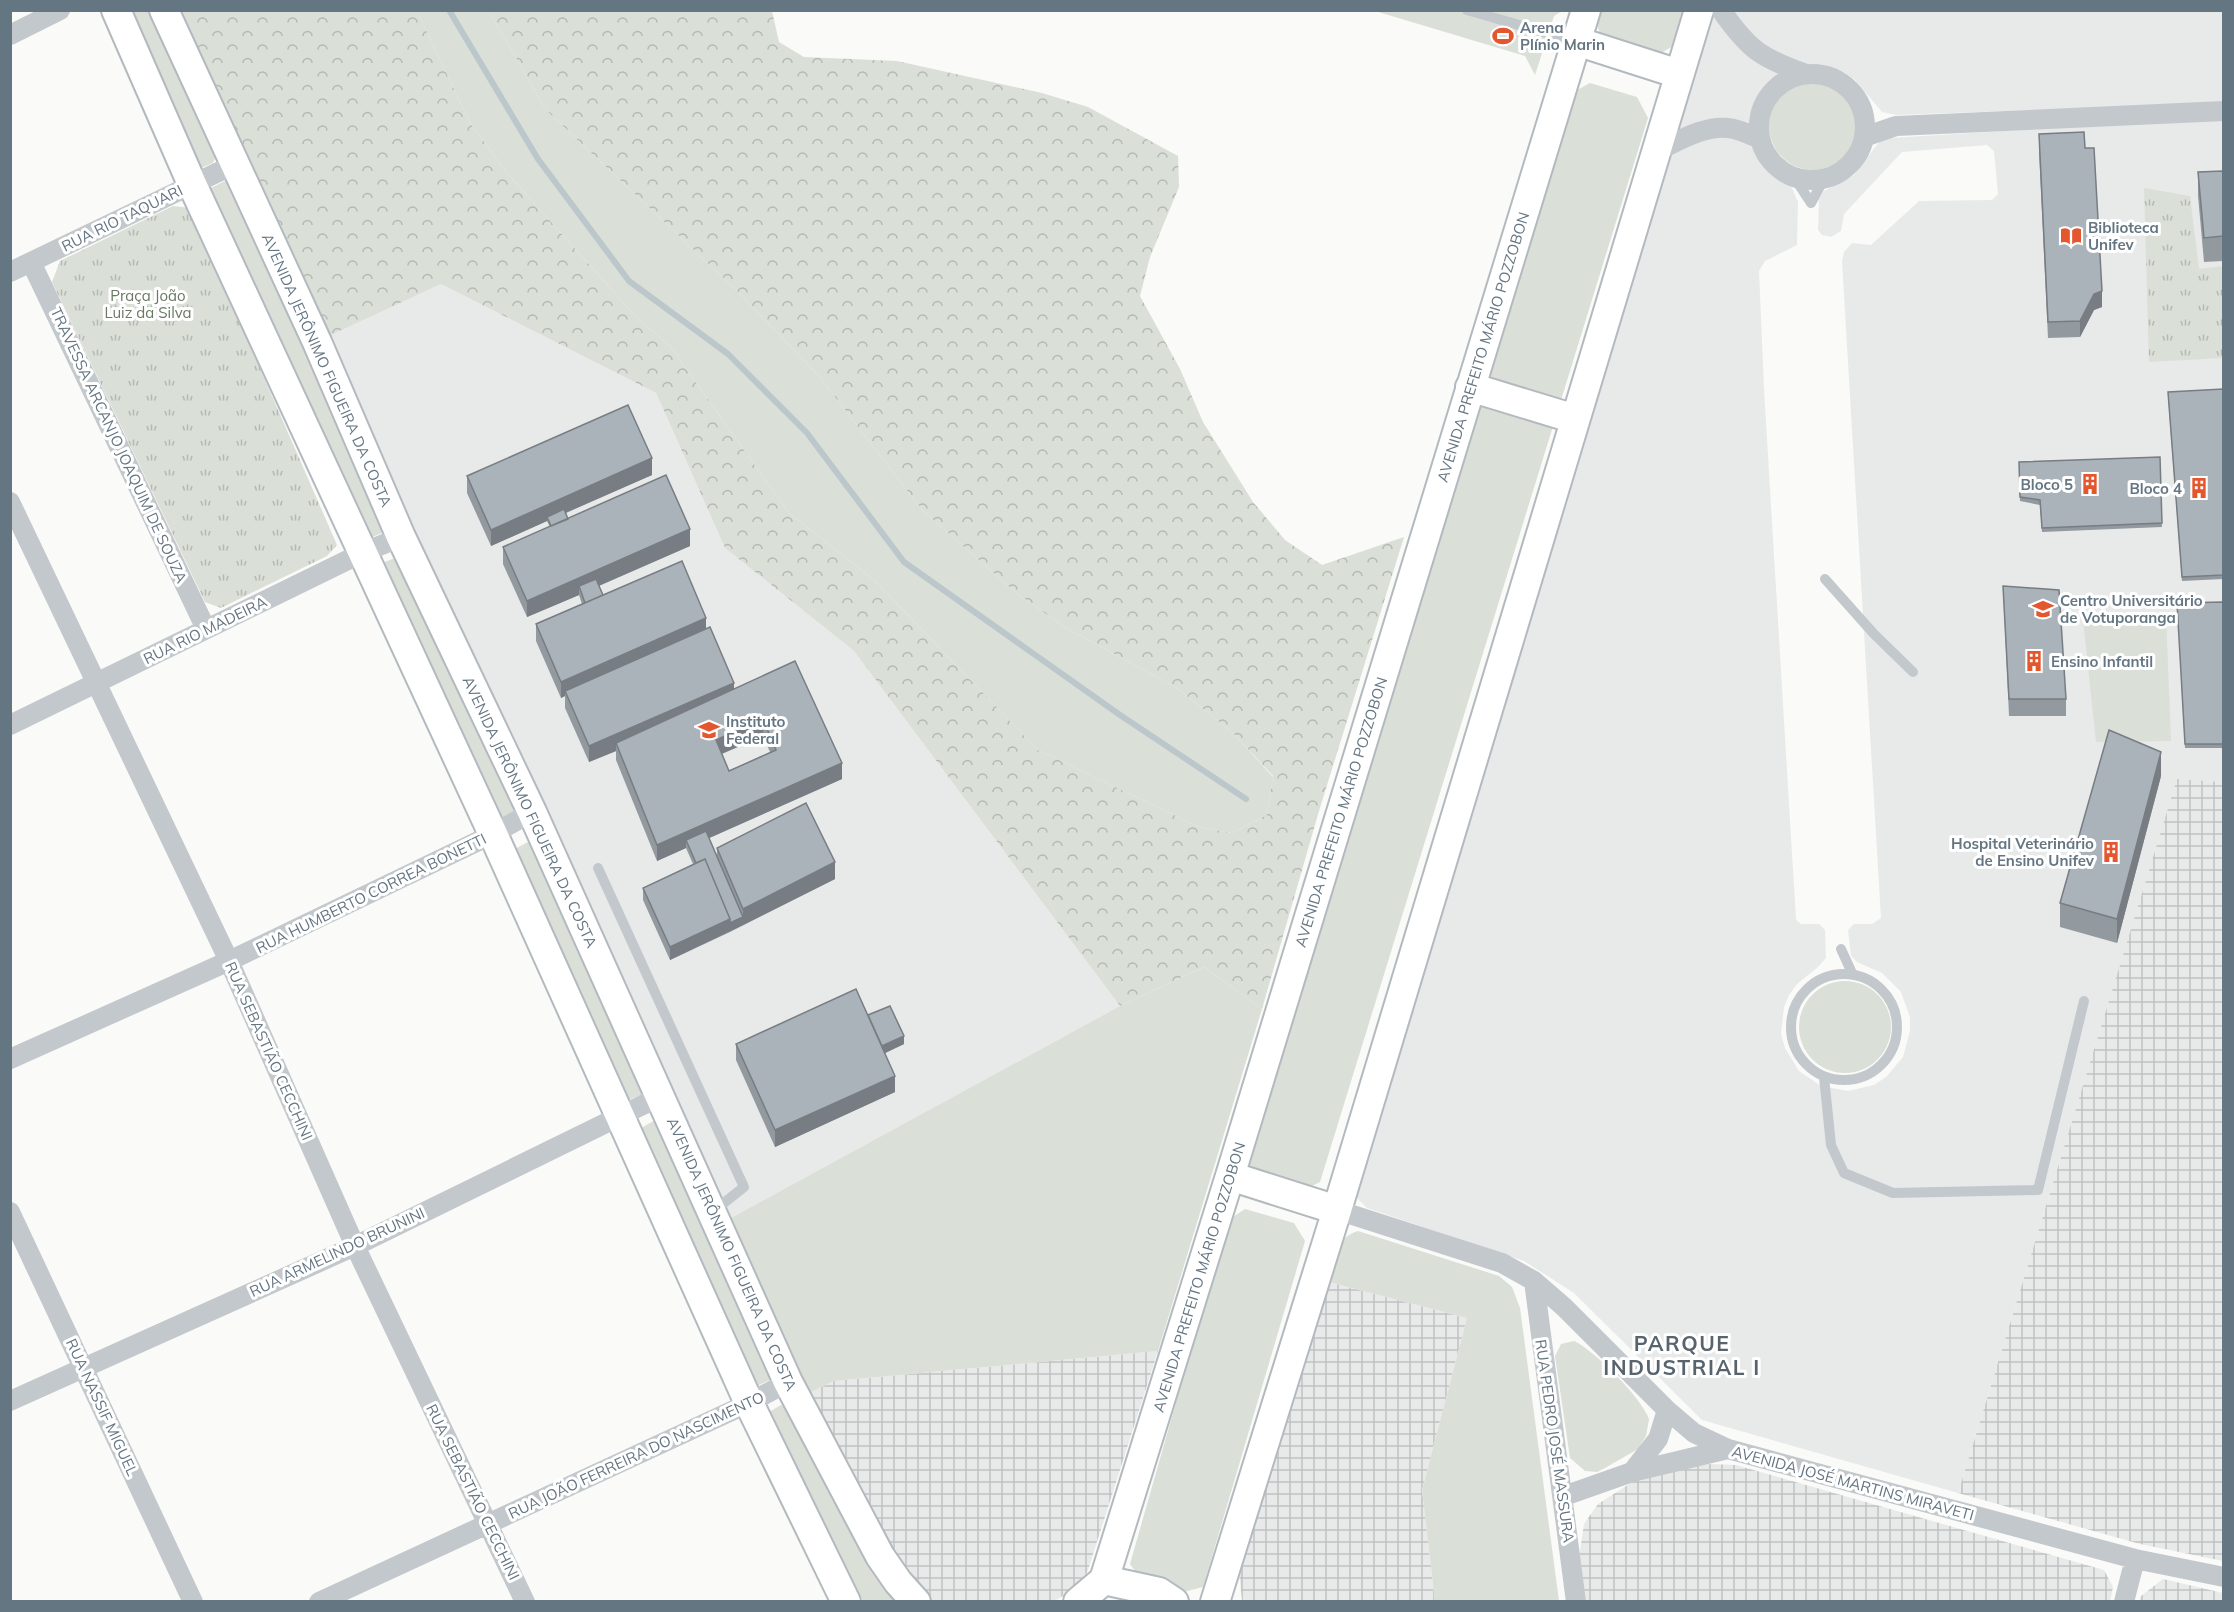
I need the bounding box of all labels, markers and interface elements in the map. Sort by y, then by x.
place label: Arena Plínio Marin [1520,18,1605,54]
sports icon: Arena Plínio Marin [1491,24,1515,48]
street label: RUA RIO TAQUARI [58,180,186,256]
street label: AVENIDA PREFEITO MÁRIO POZZOBON [1433,210,1533,484]
place label: Biblioteca Unifev [2088,218,2159,254]
library icon: Biblioteca Unifev [2059,224,2083,248]
street label: AVENIDA JERÔNIMO FIGUEIRA DA COSTA [258,230,396,510]
park label: Praça João Luiz da Silva [104,286,192,322]
street label: TRAVESSA ARCANJO JOAQUIM DE SOUZA [47,304,191,586]
building icon: Bloco 5 [2078,472,2102,496]
place label: Bloco 5 [2020,475,2073,494]
building icon: Bloco 4 [2187,476,2211,500]
place label: Bloco 4 [2129,479,2182,498]
place label: Centro Universitário de Votuporanga [2060,591,2203,627]
street label: RUA RIO MADEIRA [140,592,270,668]
school or university icon: Centro Universitário de Votuporanga [2031,597,2055,621]
building icon: Ensino Infantil [2022,649,2046,673]
place label: Ensino Infantil [2051,652,2153,671]
street label: AVENIDA JERÔNIMO FIGUEIRA DA COSTA [459,673,601,951]
street label: AVENIDA PREFEITO MÁRIO POZZOBON [1291,675,1391,949]
place label: Instituto Federal [726,712,786,748]
school or university icon: Instituto Federal [697,718,721,742]
street label: RUA HUMBERTO CORREA BONETTI [253,829,489,957]
place label: Hospital Veterinário de Ensino Unifev [1951,834,2095,870]
building icon: Hospital Veterinário de Ensino Unifev [2099,840,2123,864]
street label: RUA SEBASTIÃO CECCHINI [221,959,317,1143]
street label: AVENIDA JERÔNIMO FIGUEIRA DA COSTA [663,1114,801,1394]
street label: AVENIDA PREFEITO MÁRIO POZZOBON [1149,1140,1249,1414]
street label: RUA ARMELINDO BRUNINI [246,1203,428,1301]
district label: PARQUE INDUSTRIAL I [1603,1330,1761,1380]
street label: RUA NASSIF MIGUEL [62,1336,142,1478]
street label: RUA PEDRO JOSÉ MASSURA [1531,1338,1579,1544]
street label: RUA JOÃO FERREIRA DO NASCIMENTO [505,1387,767,1523]
street label: RUA SEBASTIÃO CECCHINI [422,1401,524,1583]
street label: AVENIDA JOSÉ MARTINS MIRAVETI [1730,1442,1976,1524]

